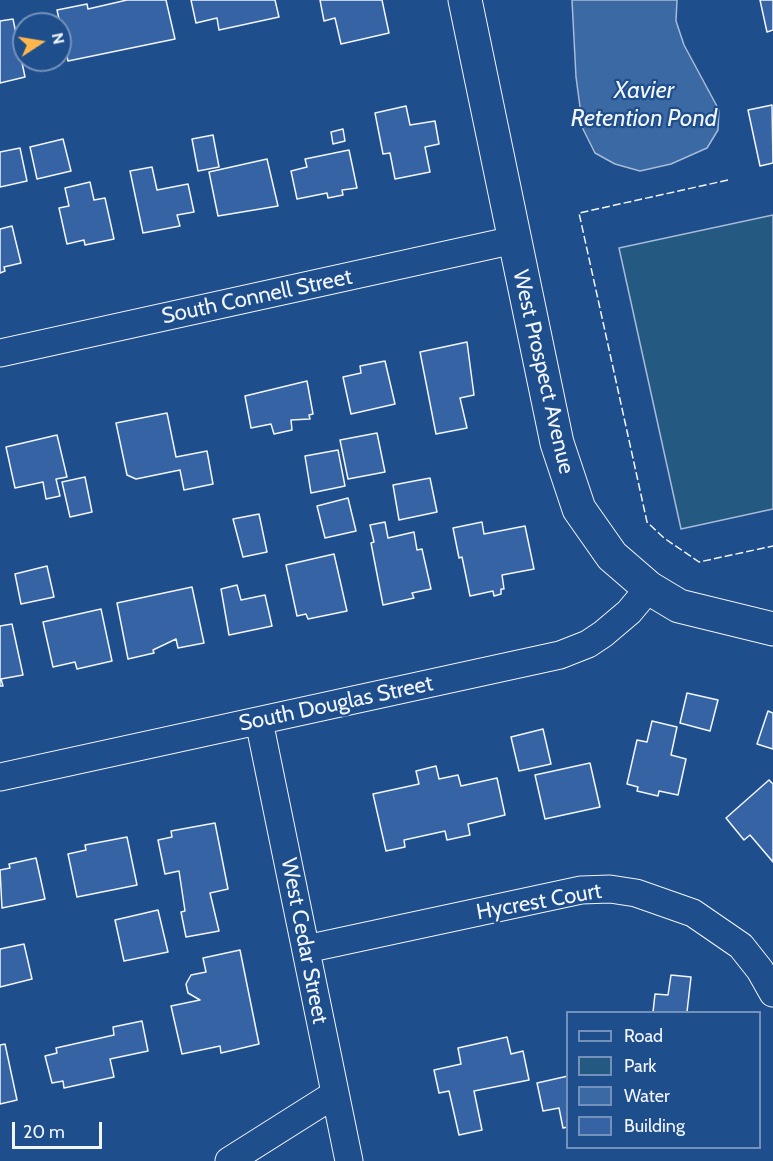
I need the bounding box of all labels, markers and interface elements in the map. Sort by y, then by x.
north arrow [12,12,72,72]
text: N [48,31,69,46]
water label: Xavier Retention Pond [571,77,717,133]
street label: South Connell Street [159,264,355,330]
street label: West Prospect Avenue [507,267,579,477]
street label: South Douglas Street [237,671,435,737]
street label: West Cedar Street [275,856,333,1026]
street label: Hycrest Court [474,878,604,926]
legend [566,1011,761,1149]
text: Road [624,1025,663,1047]
text: Park [624,1055,656,1077]
text: Water [624,1085,670,1107]
scale bar [15,1110,105,1148]
text: Building [624,1115,685,1137]
text: 20 m [23,1121,65,1143]

